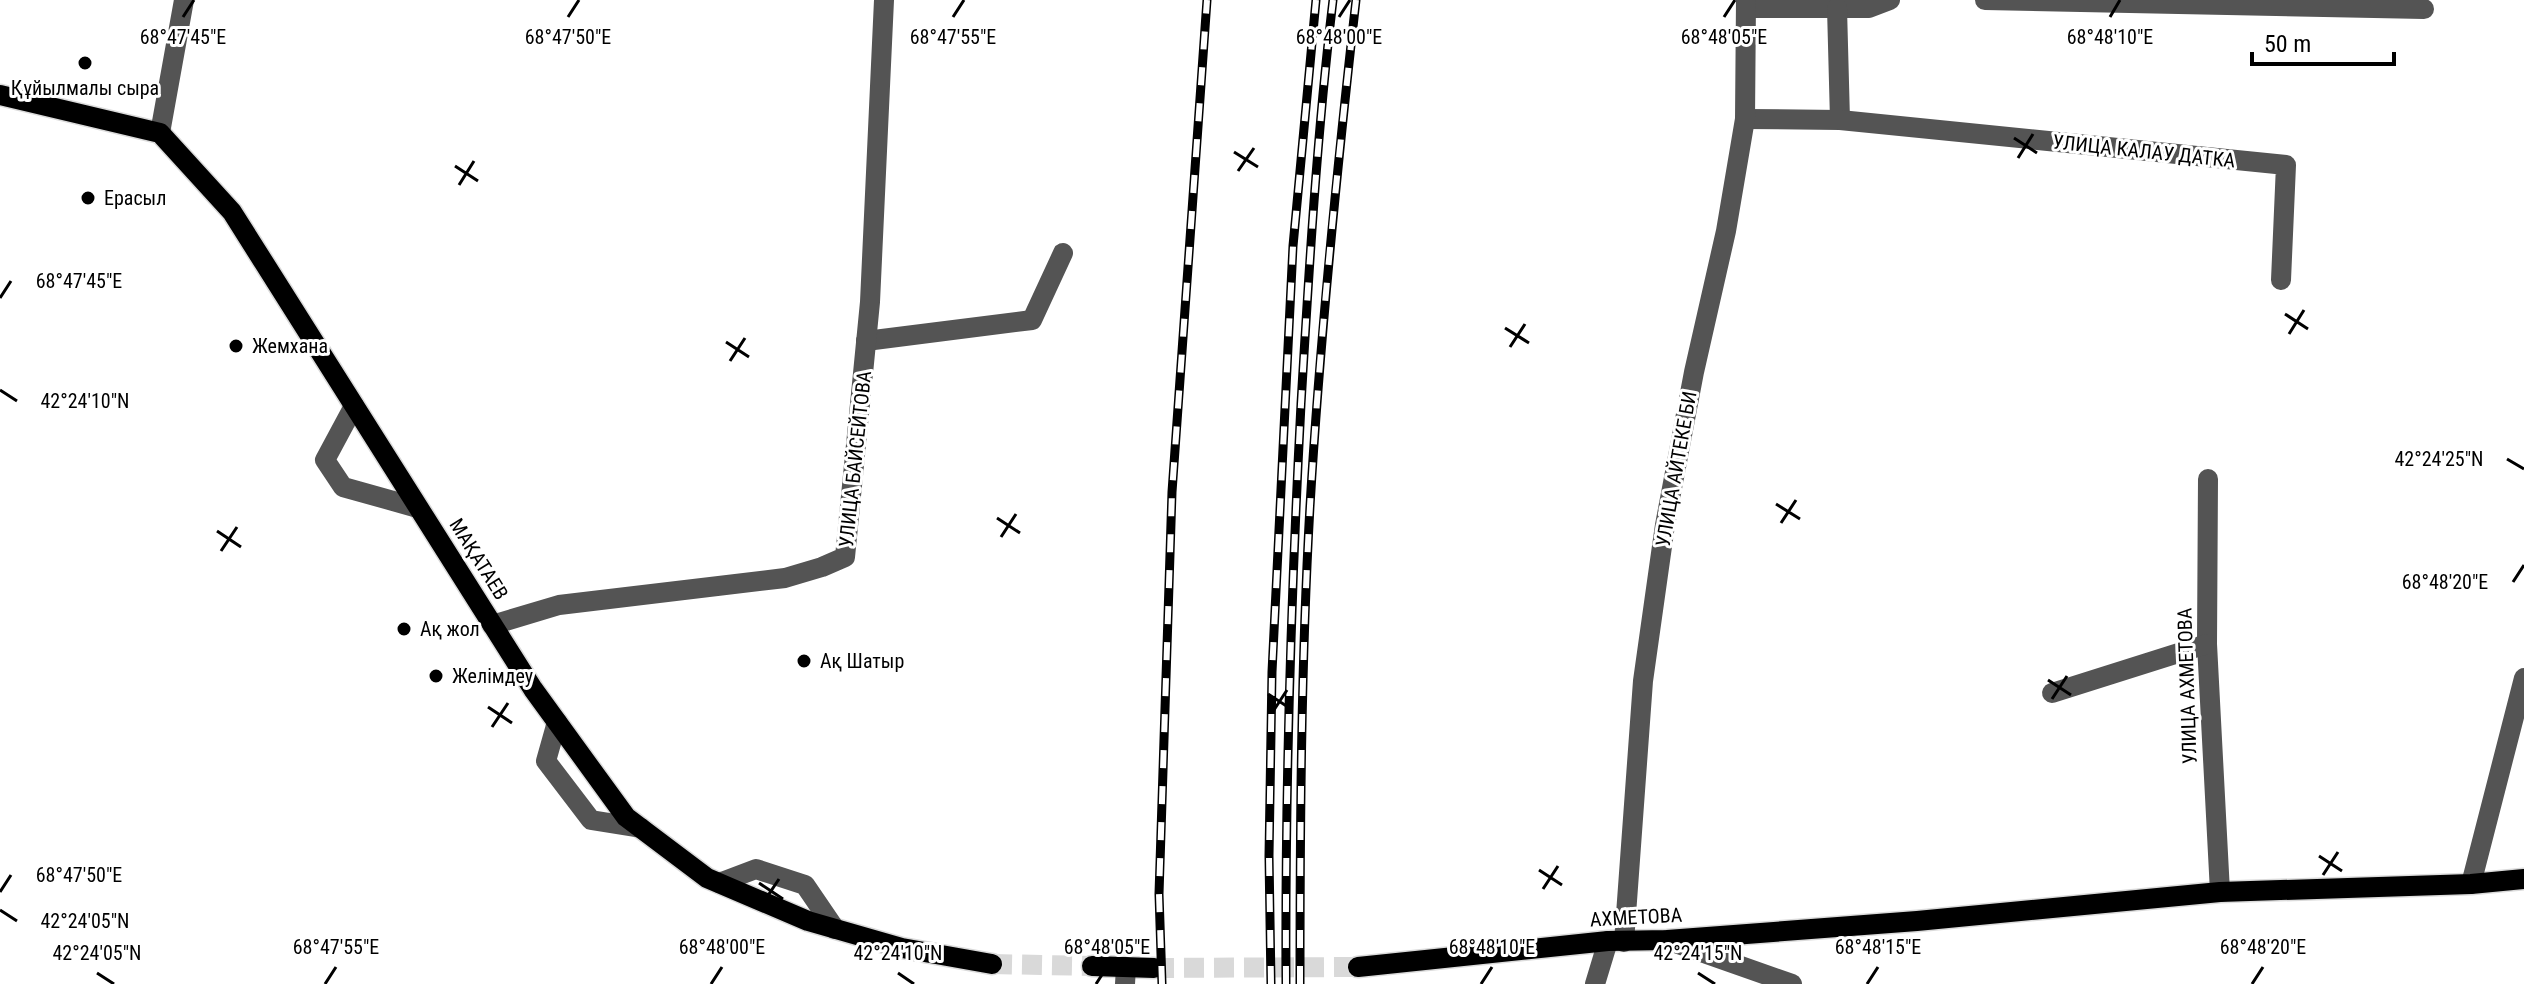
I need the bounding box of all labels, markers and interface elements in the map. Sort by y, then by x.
scale bar [2252,16,2394,66]
text: 68°47'45"E [140,25,226,49]
text: 68°47'50"E [525,25,611,49]
text: 68°47'55"E [910,25,996,49]
text: 68°48'00"E [1296,25,1382,49]
text: 68°48'05"E [1681,25,1767,49]
text: 68°48'10"E [2067,25,2153,49]
text: 50 m [2264,30,2311,58]
marker: Құйылмалы сыра [76,54,94,72]
place label: Құйылмалы сыра [11,76,159,100]
street label: УЛИЦА КАЛАУ ДАТКА [2051,129,2237,173]
place label: Ерасыл [104,186,166,210]
marker: Ерасыл [79,189,97,207]
text: 68°47'45"E [36,269,122,293]
place label: Жемхана [252,334,328,358]
marker: Жемхана [227,337,245,355]
street label: УЛИЦА БАЙСЕЙТОВА [834,369,876,548]
text: 42°24'10"N [40,389,130,413]
street label: УЛИЦА АЙТЕКЕ БИ [1650,389,1702,549]
text: 42°24'25"N [2394,447,2484,471]
street label: МАҚАТАЕВ [445,514,513,604]
text: 68°48'20"E [2402,570,2488,594]
street label: УЛИЦА АХМЕТОВА [2172,607,2202,765]
place label: Ақ жол [420,617,480,641]
marker: Ақ жол [395,620,413,638]
place label: Ақ Шатыр [820,649,904,673]
marker: Ақ Шатыр [795,652,813,670]
place label: Желімдеу [452,664,533,688]
marker: Желімдеу [427,667,445,685]
text: 68°47'50"E [36,863,122,887]
street label: АХМЕТОВА [1589,903,1683,931]
text: 42°24'05"N [40,909,130,933]
text: 68°47'55"E [293,935,379,959]
text: 68°48'00"E [679,935,765,959]
text: 68°48'05"E [1064,935,1150,959]
text: 68°48'10"E [1449,935,1535,959]
text: 68°48'15"E [1835,935,1921,959]
text: 68°48'20"E [2220,935,2306,959]
text: 42°24'05"N [52,941,142,965]
text: 42°24'10"N [853,941,943,965]
text: 42°24'15"N [1653,941,1743,965]

